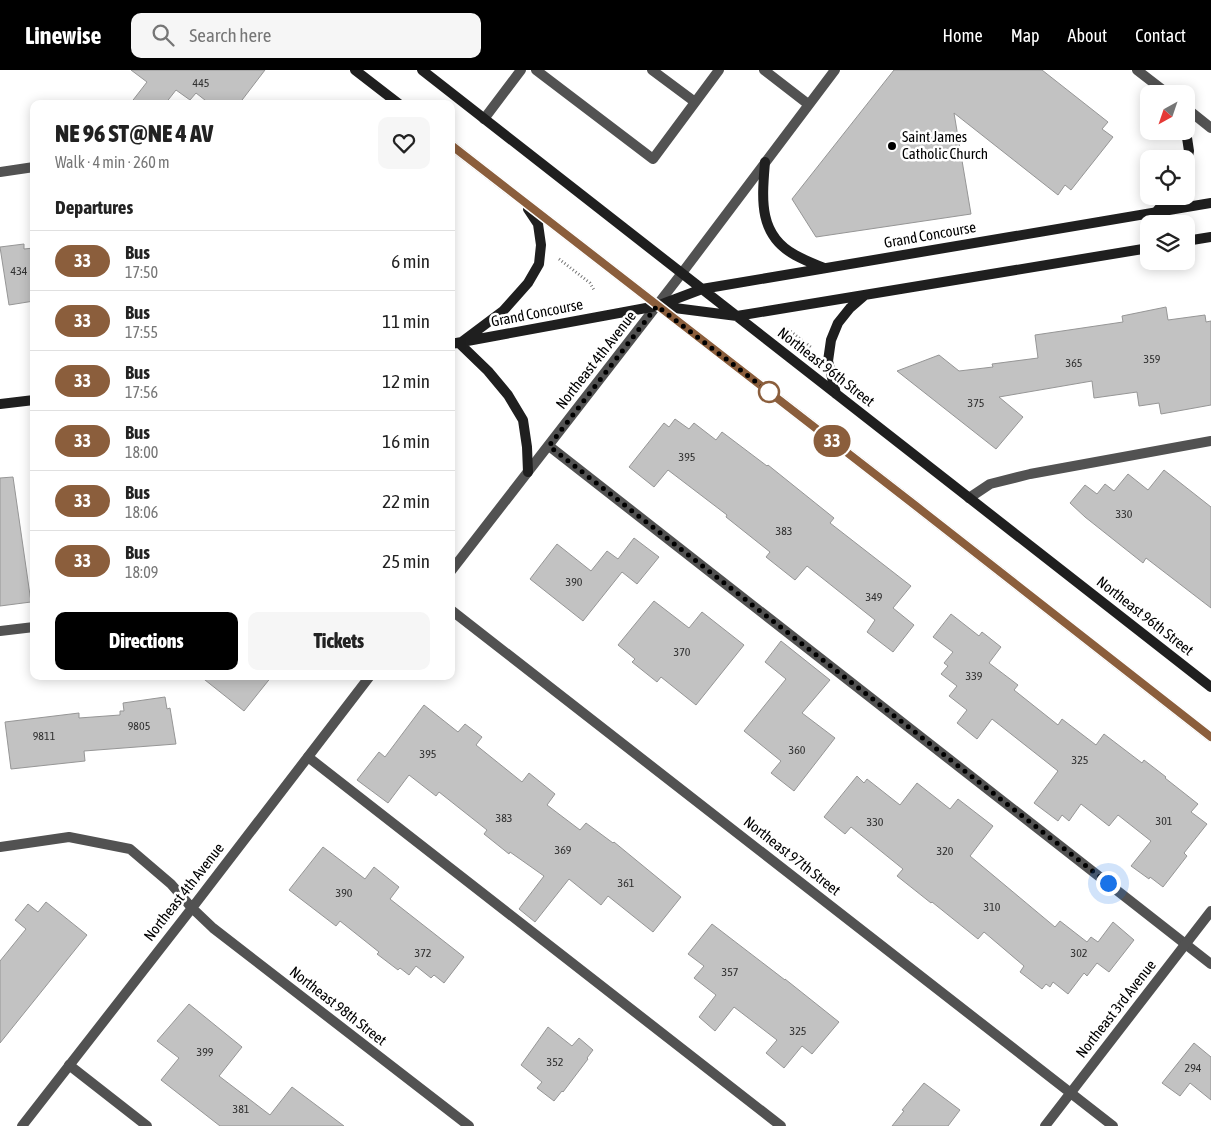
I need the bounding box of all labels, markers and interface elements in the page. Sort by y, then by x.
search box [131,13,481,58]
icon: search [149,21,177,49]
text: Linewise [25,22,101,49]
text: Search here [189,24,271,46]
text: Home [943,25,983,46]
text: Map [1011,25,1040,46]
text: About [1068,25,1107,46]
text: Contact [1135,25,1186,46]
house number: 445 [193,76,209,90]
north arrow [1140,85,1195,140]
map controls [1140,85,1195,270]
button: heart [378,117,430,169]
text: NE 96 ST@NE 4 AV [55,120,213,147]
place label: Saint James Catholic Church [902,128,988,162]
marker: Saint James Catholic Church [886,140,898,152]
button: locate [1140,150,1195,205]
text: Walk · 4 min · 260 m [55,153,169,171]
text: Departures [55,196,133,218]
button: layers [1140,215,1195,270]
street label: Grand Concourse [883,218,977,251]
text: Bus [125,241,150,263]
text: 33 [74,250,91,271]
text: 6 min [391,250,430,272]
text: 17:50 [125,263,158,281]
house number: 434 [11,264,28,278]
street label: Grand Concourse [490,295,584,330]
text: Bus [125,301,150,323]
street label: Northeast 4th Avenue [552,307,639,412]
text: 33 [74,310,91,331]
text: 11 min [382,310,430,332]
text: 17:55 [125,323,158,341]
street label: Northeast 96th Street [775,324,878,410]
house number: 359 [1144,352,1161,366]
house number: 365 [1066,356,1082,370]
text: Bus [125,361,150,383]
text: 33 [74,370,91,391]
text: 12 min [382,370,430,392]
unlabelled marker [758,381,780,403]
text: 17:56 [125,383,158,401]
house number: 375 [968,396,984,410]
text: Bus [125,421,150,443]
line badge: 33 [810,425,854,457]
text: 33 [74,430,91,451]
text: 16 min [382,430,430,452]
text: 33 [824,430,840,451]
text: 18:00 [125,443,158,461]
house number: 395 [679,450,695,464]
text: Bus [125,481,150,503]
text: 33 [74,490,91,511]
text: 22 min [382,490,430,512]
text: 18:06 [125,503,158,521]
house number: 330 [1116,507,1133,521]
house number: 383 [776,524,792,538]
text: Bus [125,541,150,563]
text: 33 [74,550,91,571]
text: 25 min [382,550,430,572]
text: 18:09 [125,563,158,581]
street label: Northeast 96th Street [1094,573,1197,659]
house number: 390 [566,575,583,589]
house number: 349 [866,590,883,604]
button: Directions [55,612,238,670]
button: Tickets [248,612,430,670]
house number: 370 [674,645,691,659]
house number: 339 [966,669,983,683]
house number: 9805 [128,719,150,733]
house number: 9811 [33,729,56,743]
house number: 360 [789,743,806,757]
house number: 395 [420,747,436,761]
house number: 325 [1072,753,1088,767]
house number: 383 [496,811,512,825]
street label: Northeast 97th Street [741,813,844,899]
house number: 301 [1156,814,1173,828]
house number: 330 [867,815,884,829]
street label: Northeast 4th Avenue [140,839,227,944]
house number: 369 [555,843,572,857]
house number: 320 [937,844,954,858]
your location [1096,871,1121,896]
house number: 361 [618,876,635,890]
house number: 390 [336,886,353,900]
house number: 310 [984,900,1001,914]
house number: 372 [415,946,431,960]
house number: 302 [1071,946,1087,960]
street label: Northeast 3rd Avenue [1072,956,1159,1061]
street label: Northeast 98th Street [287,963,390,1049]
house number: 357 [722,965,739,979]
house number: 325 [790,1024,806,1038]
house number: 399 [197,1045,214,1059]
house number: 352 [547,1055,563,1069]
house number: 294 [1185,1061,1202,1075]
house number: 381 [233,1102,250,1116]

